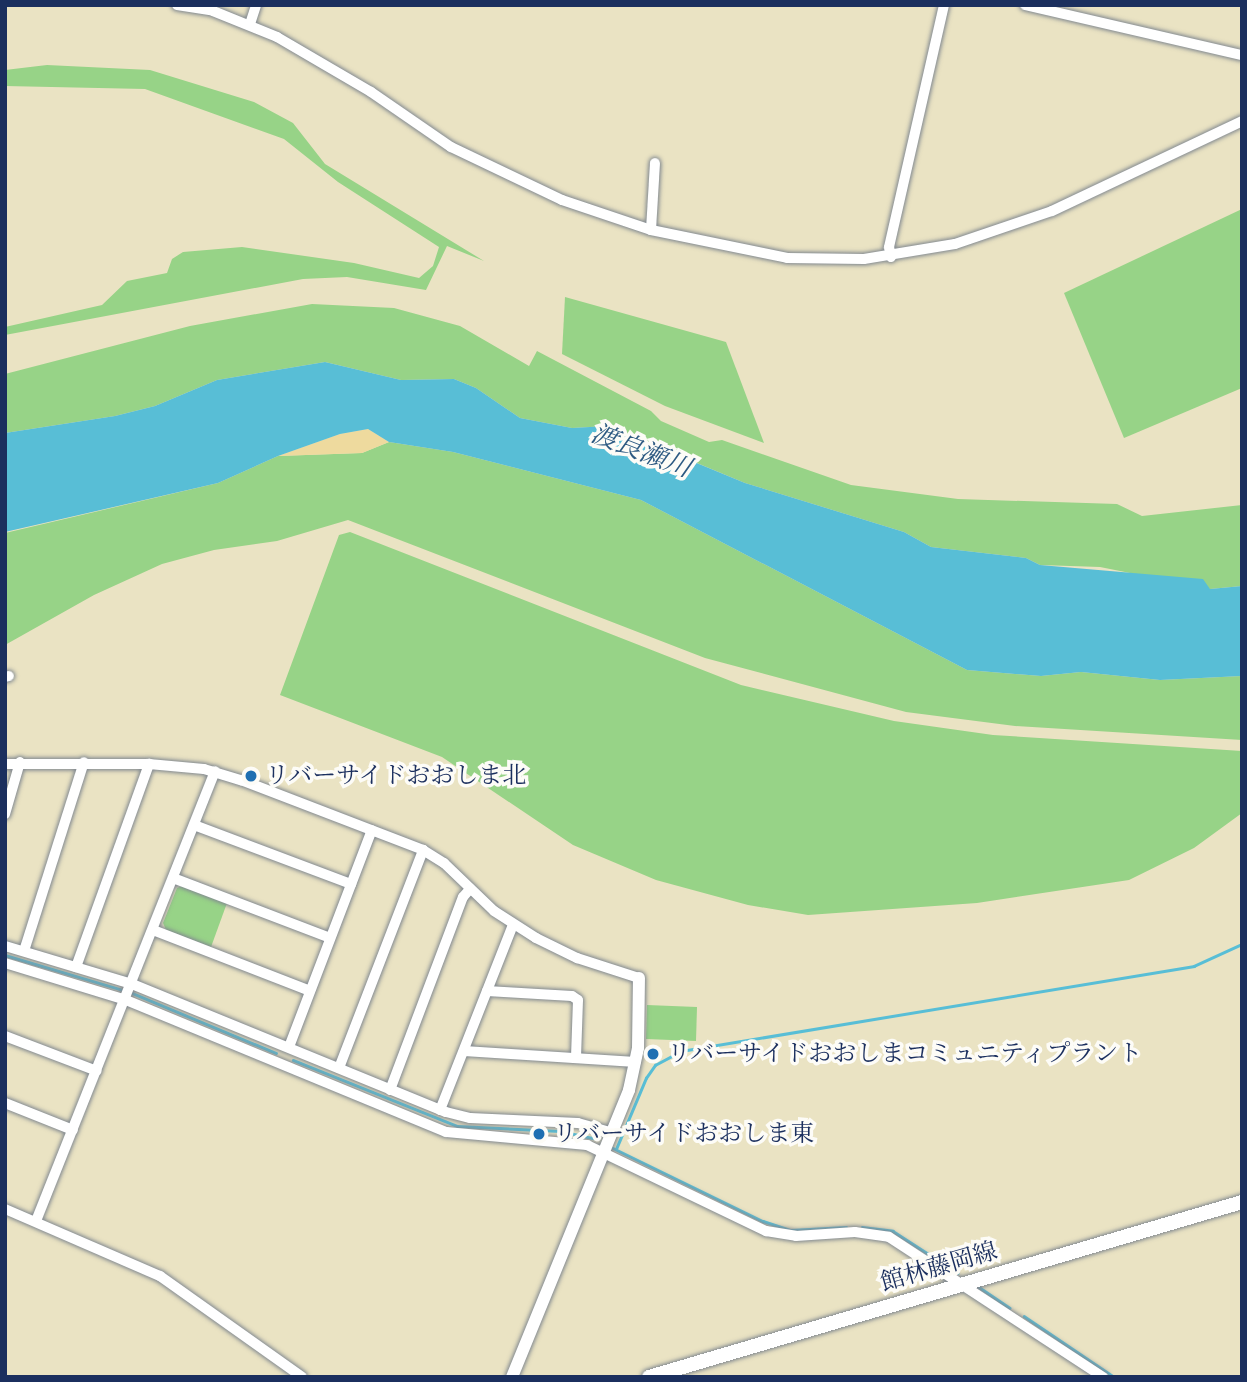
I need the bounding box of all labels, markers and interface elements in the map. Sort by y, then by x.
water label: 渡良瀬川 [587,418,695,484]
place label: リバーサイドおおしま北 [265,762,529,790]
marker: リバーサイドおおしま北 [243,768,259,784]
place label: リバーサイドおおしまコミュニティプラント [667,1040,1147,1068]
marker: リバーサイドおおしまコミュニティプラント [645,1046,661,1062]
place label: リバーサイドおおしま東 [553,1120,817,1148]
marker: リバーサイドおおしま東 [531,1126,547,1142]
street label: 館林藤岡線 [877,1237,1001,1297]

